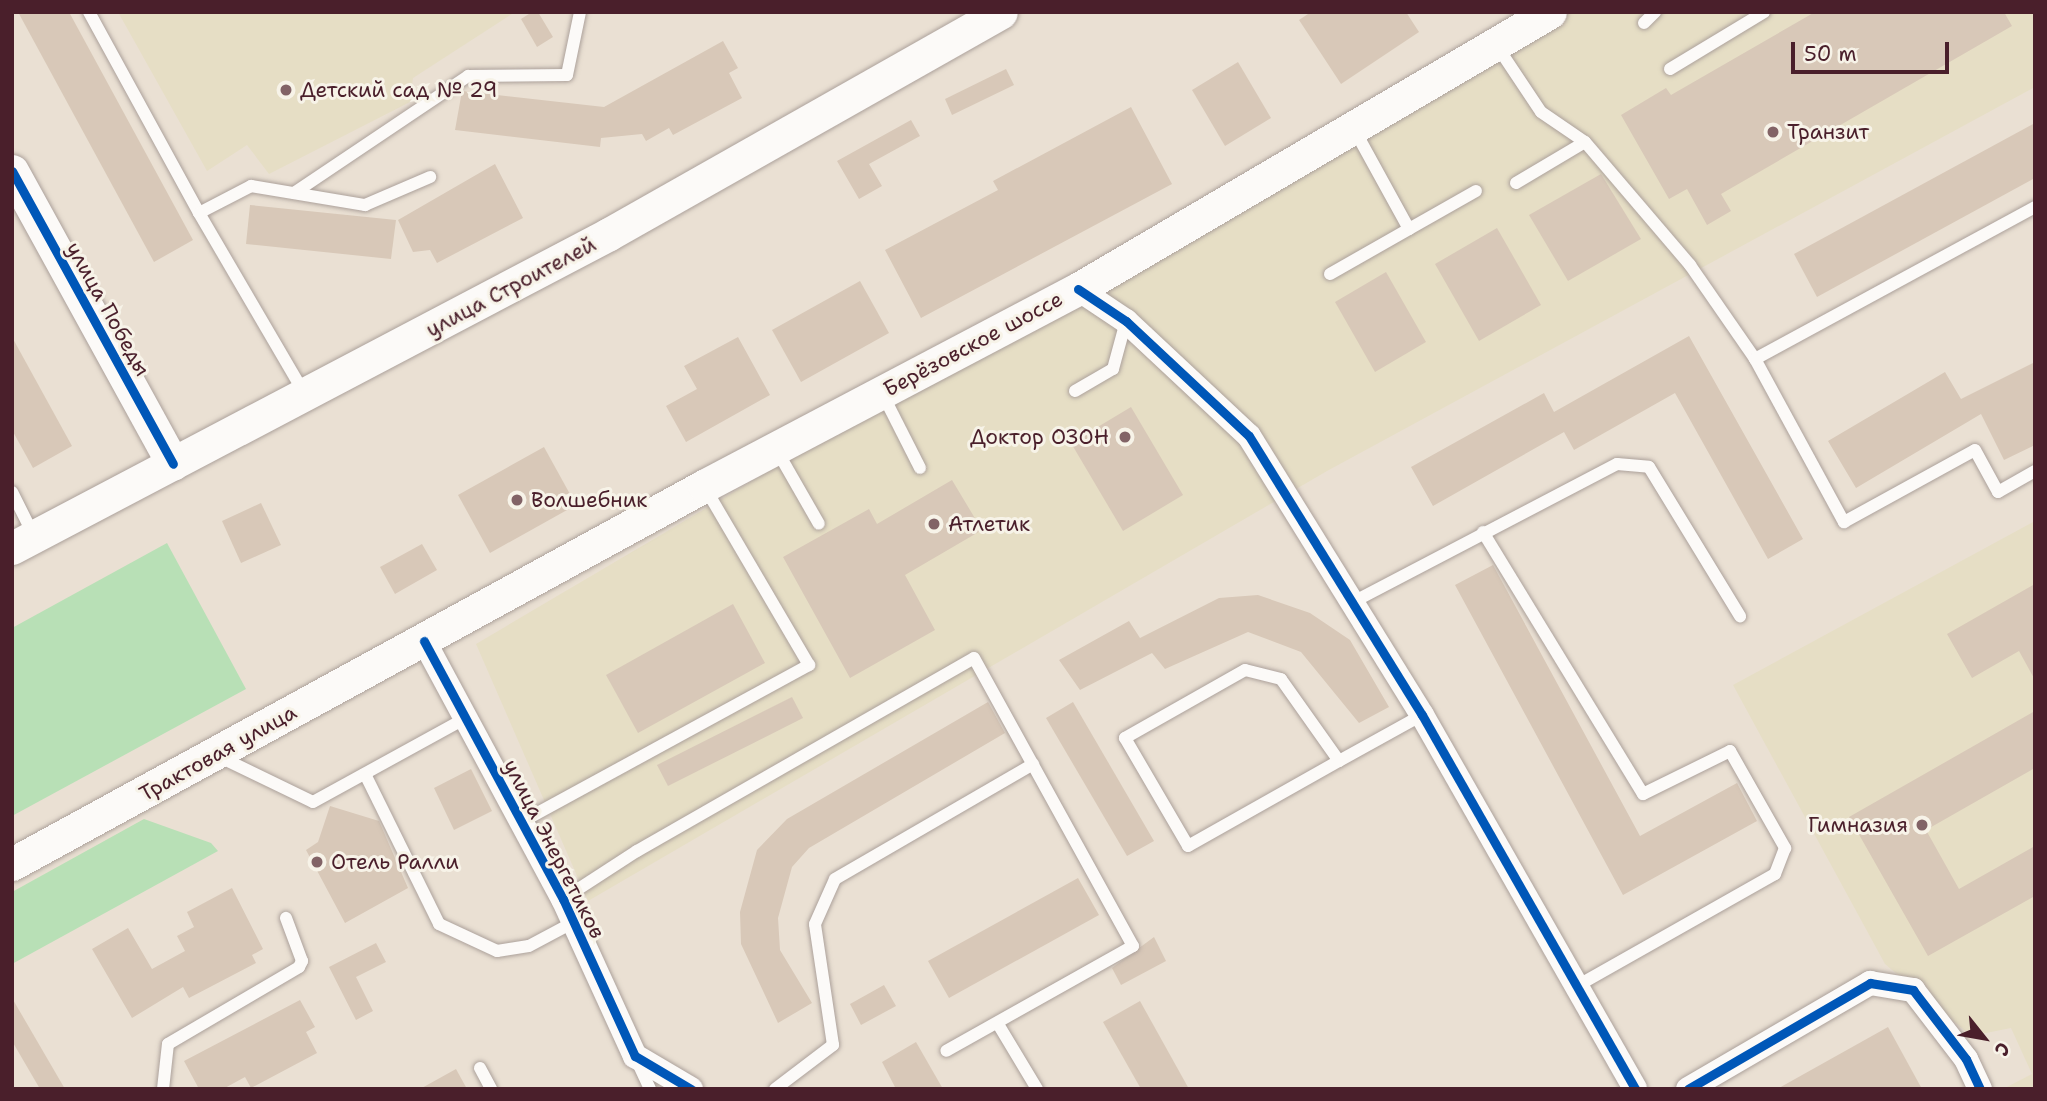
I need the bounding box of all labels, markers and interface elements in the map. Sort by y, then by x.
scale bar [1795,28,1952,72]
text: 50 m [1804,40,1857,68]
place label: Детский сад № 29 [300,77,497,103]
marker: Детский сад № 29 [278,82,294,98]
place label: Транзит [1787,119,1869,145]
marker: Транзит [1765,124,1781,140]
street label: улица Строителей [422,232,600,342]
street label: улица Победы [61,238,155,380]
street label: Берёзовское шоссе [879,286,1067,402]
place label: Доктор ОЗОН [970,424,1109,450]
marker: Доктор ОЗОН [1115,427,1135,447]
place label: Волшебник [531,487,648,513]
marker: Волшебник [509,492,525,508]
place label: Атлетик [948,511,1030,537]
marker: Атлетик [926,516,942,532]
street label: Трактовая улица [135,699,301,807]
street label: улица Энергетиков [498,755,610,943]
place label: Гимназия [1808,812,1908,838]
marker: Гимназия [1914,817,1930,833]
place label: Отель Ралли [331,849,459,875]
marker: Отель Ралли [309,854,325,870]
north arrow [1949,1003,2019,1073]
text: С [1989,1038,2016,1061]

